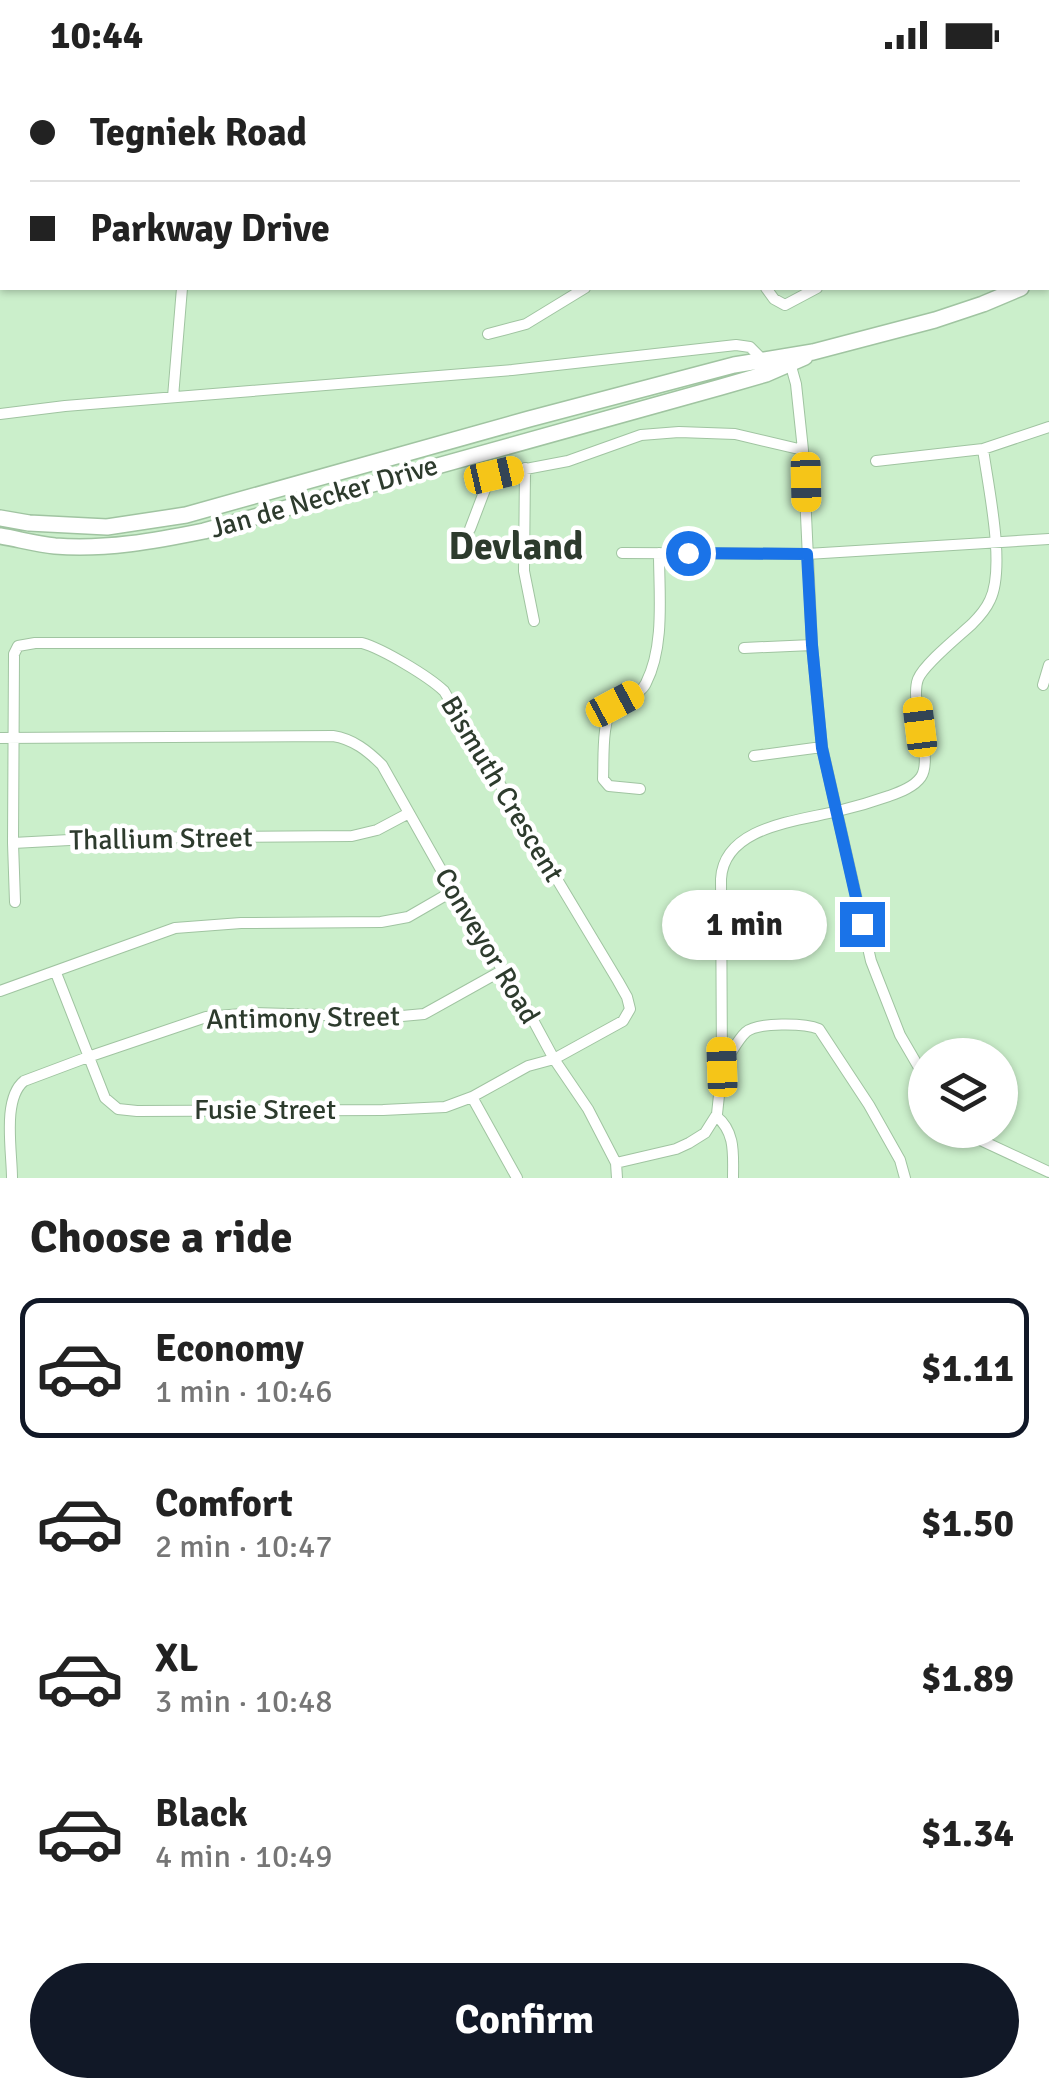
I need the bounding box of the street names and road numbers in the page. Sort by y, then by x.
street label: Jan de Necker Drive [206,448,442,546]
street label: Bismuth Crescent [433,690,571,888]
street label: Thallium Street [69,820,253,858]
street label: Conveyor Road [427,862,547,1030]
street label: Antimony Street [206,999,400,1037]
street label: Fusie Street [194,1093,336,1127]

